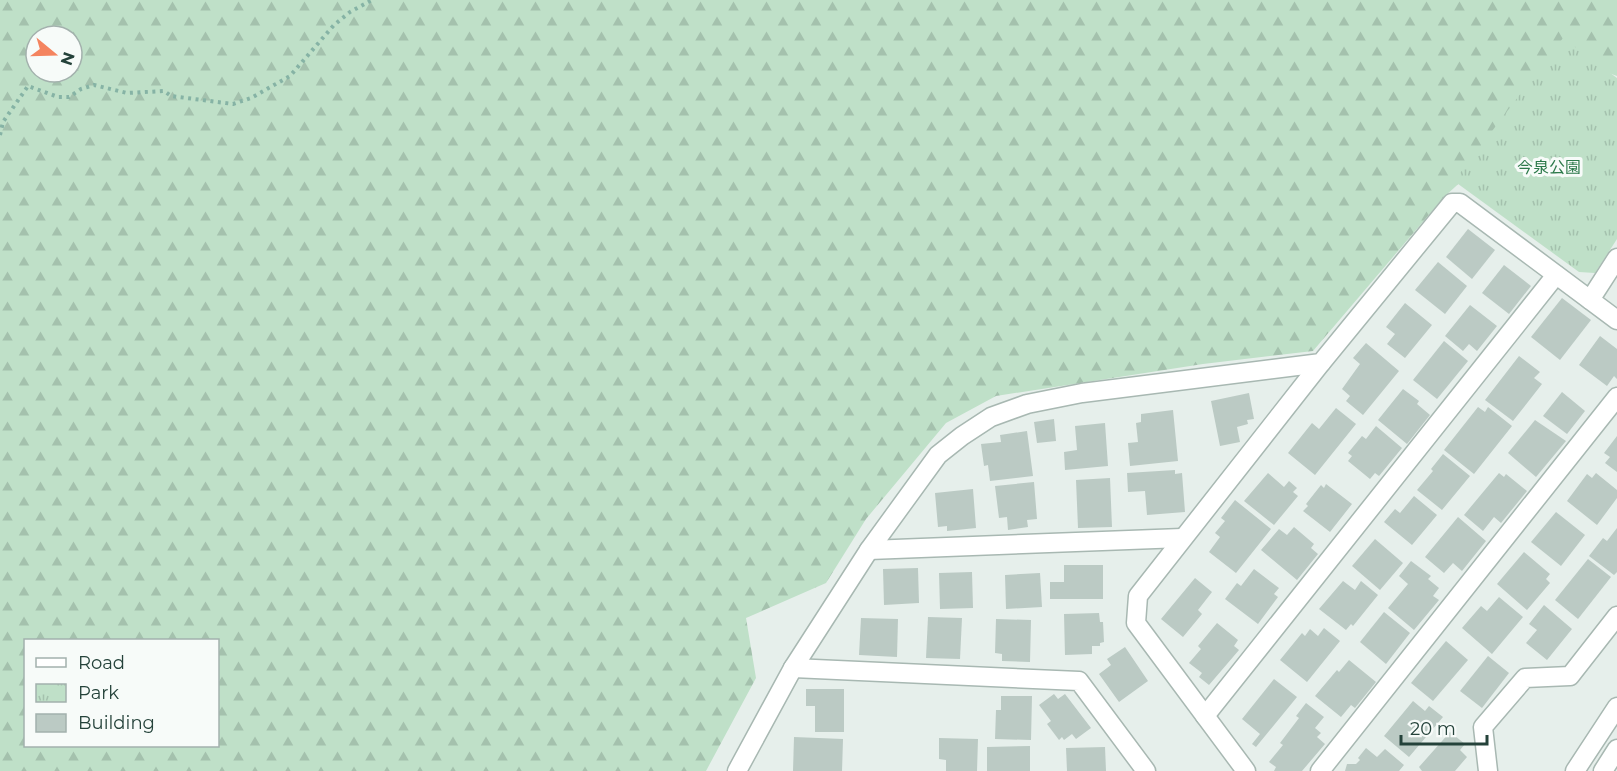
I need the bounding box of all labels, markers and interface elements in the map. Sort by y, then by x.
north arrow [24,24,84,84]
text: N [57,50,79,68]
park label: 今泉公園 [1517,158,1581,177]
legend [24,639,219,747]
text: Road [78,652,125,674]
text: Park [78,682,119,704]
scale bar [1401,708,1486,746]
text: Building [78,712,155,734]
text: 20 m [1410,718,1456,740]

